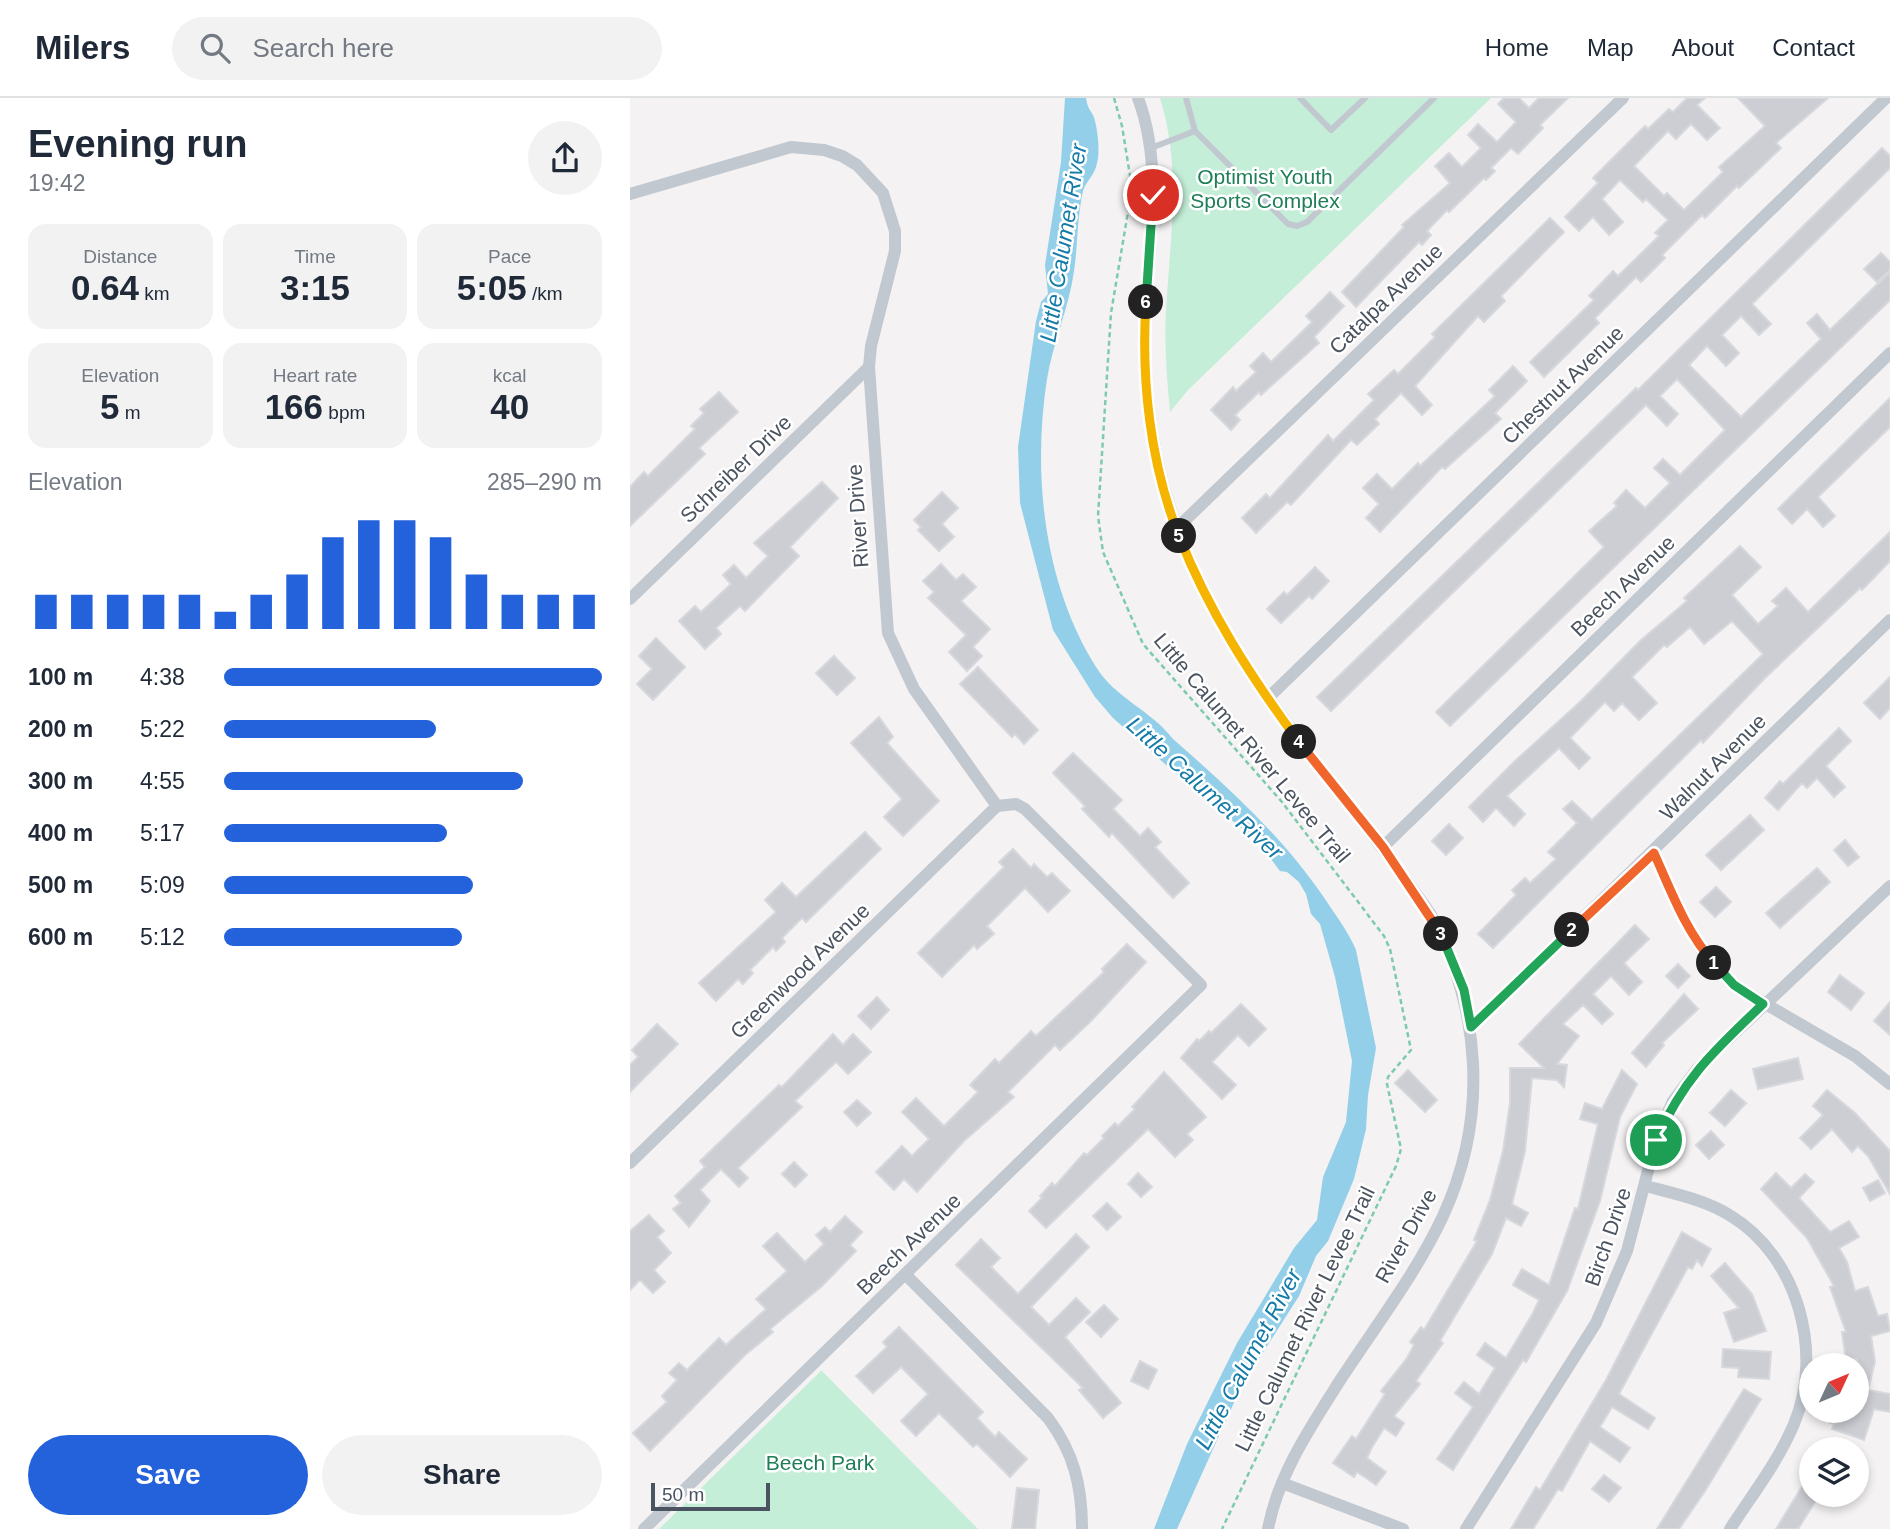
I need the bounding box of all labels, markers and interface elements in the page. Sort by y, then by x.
search box [172,17,662,80]
text: Milers [35,29,130,66]
icon: search [196,29,234,67]
text: Search here [252,33,394,63]
text: Home [1485,34,1549,61]
text: Map [1587,34,1634,61]
text: About [1672,34,1734,61]
text: Contact [1772,34,1855,61]
button: share [528,121,602,195]
text: Evening run [28,123,248,165]
water label: Little Calumet River [1034,141,1092,344]
pin [1123,165,1183,225]
park label: Optimist Youth Sports Complex [1190,165,1340,212]
text: 19:42 [28,170,86,196]
icon: check [1134,176,1172,214]
street label: Catalpa Avenue [1324,239,1447,358]
text: Distance [83,246,157,267]
text: Time [294,246,336,267]
text: Pace [488,246,531,267]
text: 0.64 [71,268,139,307]
text: 3:15 [280,268,350,307]
text: 5:05 [457,268,527,307]
text: km [139,283,170,304]
text: /km [527,283,563,304]
pin: 6 [1128,284,1164,320]
text: 6 [1140,291,1151,312]
street label: Chestnut Avenue [1497,321,1628,448]
text: Elevation [81,365,159,386]
text: Heart rate [273,365,357,386]
text: kcal [493,365,527,386]
text: 5 [100,387,120,426]
text: 166 [265,387,323,426]
text: 40 [490,387,529,426]
text: m [120,402,141,423]
text: bpm [323,402,365,423]
street label: Schreiber Drive [676,410,796,527]
street label: River Drive [842,463,873,569]
text: Elevation [28,469,123,495]
text: 285–290 m [487,469,602,495]
pin: 5 [1162,518,1196,554]
text: 5 [1173,525,1184,546]
street label: Beech Avenue [1566,530,1679,641]
street label: Little Calumet River Levee Trail [1148,628,1356,868]
text: 100 m [28,664,93,690]
text: 4:38 [140,664,185,690]
street label: Walnut Avenue [1655,709,1770,824]
water label: Little Calumet River [1121,711,1289,865]
text: 200 m [28,716,93,742]
text: 5:22 [140,716,185,742]
pin: 4 [1282,724,1316,760]
text: 4 [1293,731,1304,752]
text: 300 m [28,768,93,794]
text: 4:55 [140,768,185,794]
text: 400 m [28,820,93,846]
text: 5:17 [140,820,185,846]
text: 500 m [28,872,93,898]
text: 5:09 [140,872,185,898]
street label: Greenwood Avenue [725,898,874,1043]
pin: 2 [1555,912,1590,948]
pin: 3 [1424,916,1458,952]
text: 2 [1566,919,1577,940]
text: 3 [1435,923,1446,944]
text: 600 m [28,924,93,950]
text: 5:12 [140,924,185,950]
pin: 1 [1696,946,1732,980]
text: 1 [1708,952,1719,973]
pin [1626,1110,1686,1170]
icon: arrive [1637,1121,1675,1159]
street label: Little Calumet River Levee Trail [1230,1182,1380,1456]
street label: River Drive [1370,1185,1441,1287]
street label: Birch Drive [1580,1185,1635,1289]
street label: Beech Avenue [852,1188,965,1299]
water label: Little Calumet River [1189,1264,1307,1454]
north arrow [1799,1353,1869,1423]
map controls [1799,1353,1869,1507]
button: Save [28,1435,308,1515]
button: Share [322,1435,602,1515]
button: layers [1799,1437,1869,1507]
park label: Beech Park [766,1451,875,1474]
scale bar [651,1480,770,1512]
text: 50 m [662,1484,704,1505]

